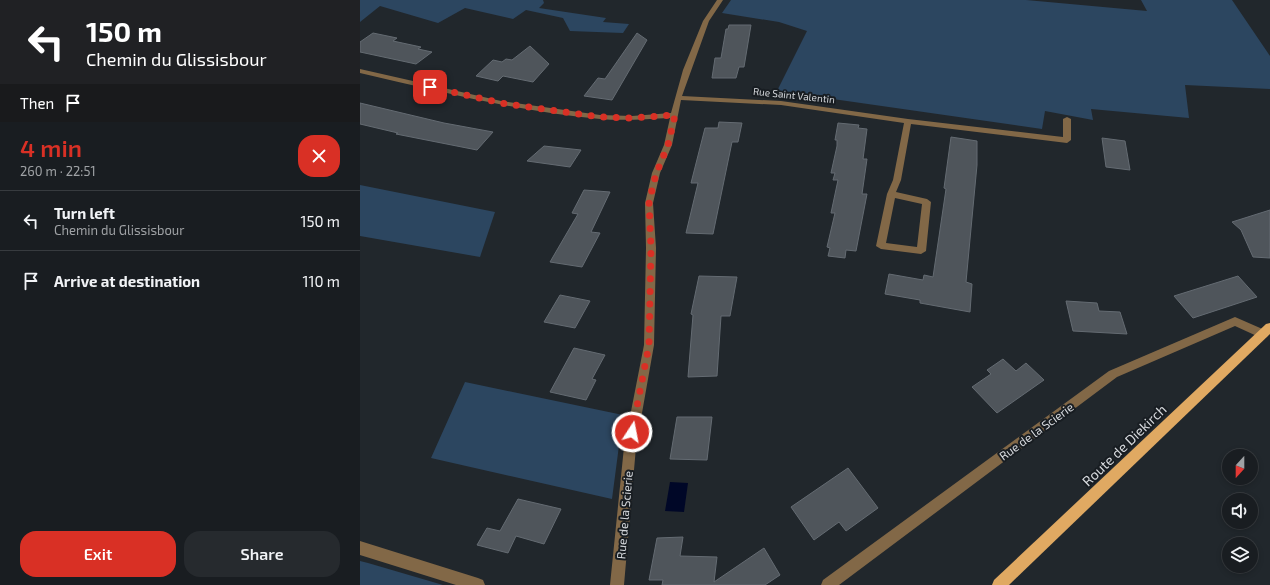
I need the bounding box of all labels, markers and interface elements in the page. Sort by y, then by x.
text: 150 m [86,14,162,48]
icon: left [20,16,72,68]
text: Chemin du Glissisbour [86,48,267,70]
pin [413,70,447,104]
icon: arrive [419,76,441,98]
street label: Rue Saint Valentin [752,85,836,105]
icon: arrive [62,92,84,114]
text: Then [20,94,54,112]
text: 4 min [20,133,82,162]
button: close [298,135,340,177]
text: 260 m · 22:51 [20,163,96,179]
text: Turn left [54,204,115,222]
icon: left [20,210,42,232]
text: 150 m [300,212,340,230]
text: Chemin du Glissisbour [54,222,184,238]
icon: arrive [20,270,42,292]
text: Arrive at destination [54,272,200,290]
text: 110 m [303,272,340,290]
street label: Rue de la Scierie [996,399,1076,463]
street label: Route de Diekirch [1078,401,1170,489]
position arrow [611,411,653,453]
north arrow [1222,449,1258,485]
map controls [1222,449,1258,573]
street label: Rue de la Scierie [613,470,635,560]
button: sound [1222,493,1258,529]
button: Exit [20,531,176,577]
button: Share [184,531,340,577]
button: layers [1222,537,1258,573]

